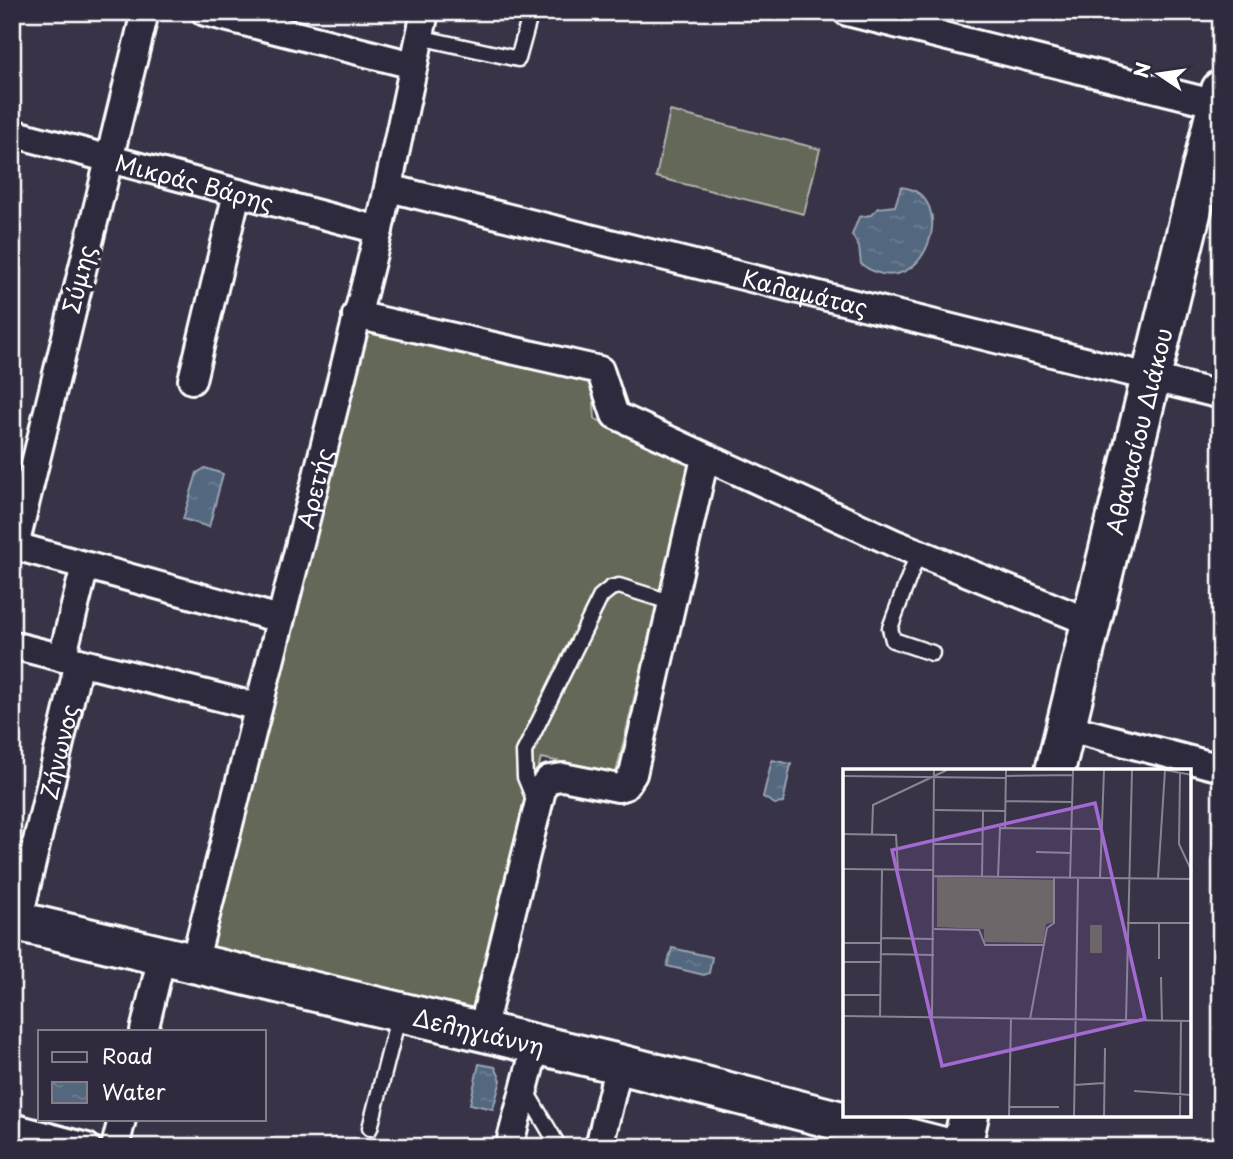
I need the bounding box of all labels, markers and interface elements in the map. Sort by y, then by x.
north arrow [1124,38,1194,108]
text: N [1126,59,1157,80]
street label: Μικράς Βάρης [112,144,278,219]
street label: Σύμης [53,241,103,317]
street label: Καλαμάτας [739,259,872,324]
street label: Αθανασίου Διάκου [1096,324,1180,538]
street label: Αρετής [287,444,341,532]
street label: Ζήνωνος [30,700,86,803]
inset map [843,769,1191,1117]
street label: Δεληγιάννη [410,998,548,1063]
legend [38,1030,266,1120]
text: Road [102,1039,153,1071]
text: Water [102,1075,166,1107]

